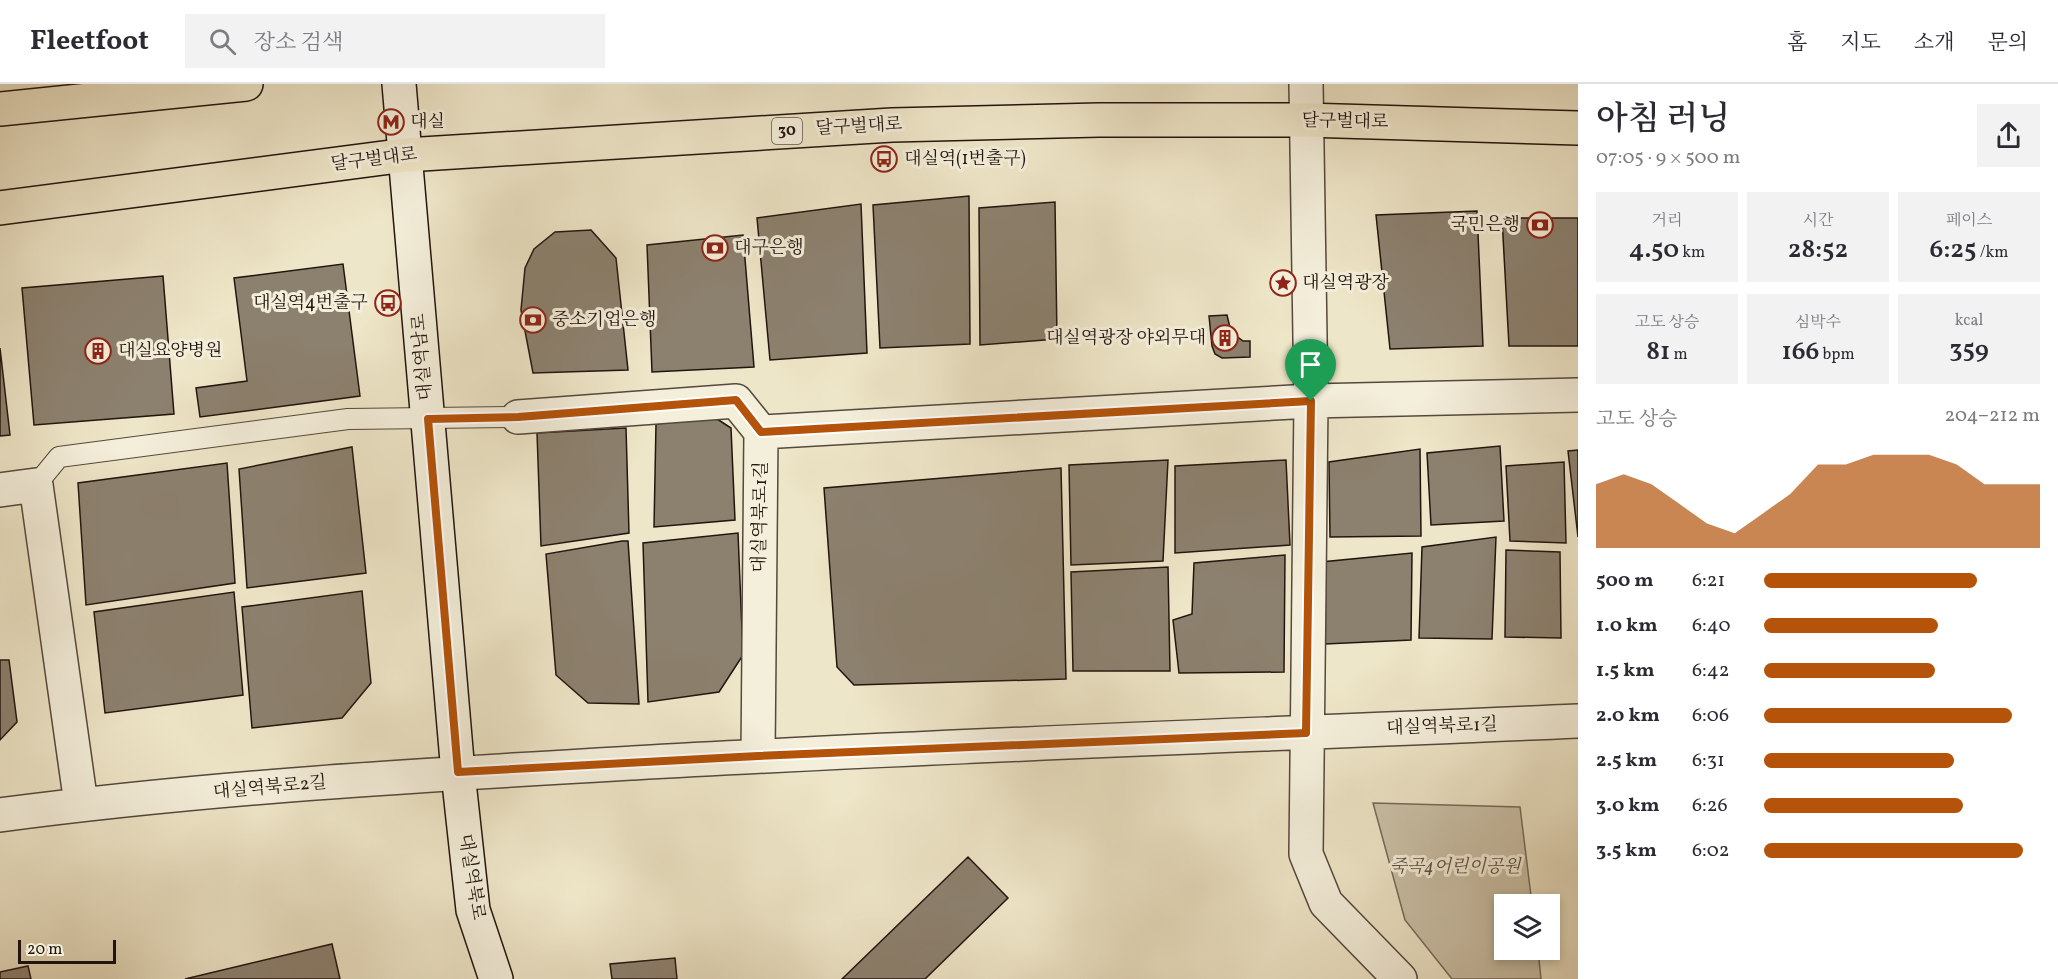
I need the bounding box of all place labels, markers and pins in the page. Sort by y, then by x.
metro station icon: 대실 [376,107,406,137]
place label: 대실 [410,110,445,135]
bus stop icon: 대실역(1번출구) [869,144,899,174]
place label: 대실역(1번출구) [904,147,1026,172]
bank icon: 국민은행 [1525,210,1555,240]
place label: 국민은행 [1450,213,1520,238]
bank icon: 대구은행 [700,233,730,263]
place label: 대구은행 [734,236,804,261]
place icon: 대실역광장 [1268,268,1298,298]
place label: 대실역광장 [1302,271,1390,296]
bus stop icon: 대실역4번출구 [373,288,403,318]
place label: 대실역4번출구 [253,291,368,316]
bank icon: 중소기업은행 [518,305,548,335]
place label: 중소기업은행 [552,308,656,333]
building icon: 대실역광장 야외무대 [1210,323,1240,353]
place label: 대실역광장 야외무대 [1046,326,1206,351]
building icon: 대실요양병원 [83,336,113,366]
place label: 대실요양병원 [118,339,222,364]
pin [1285,339,1336,401]

